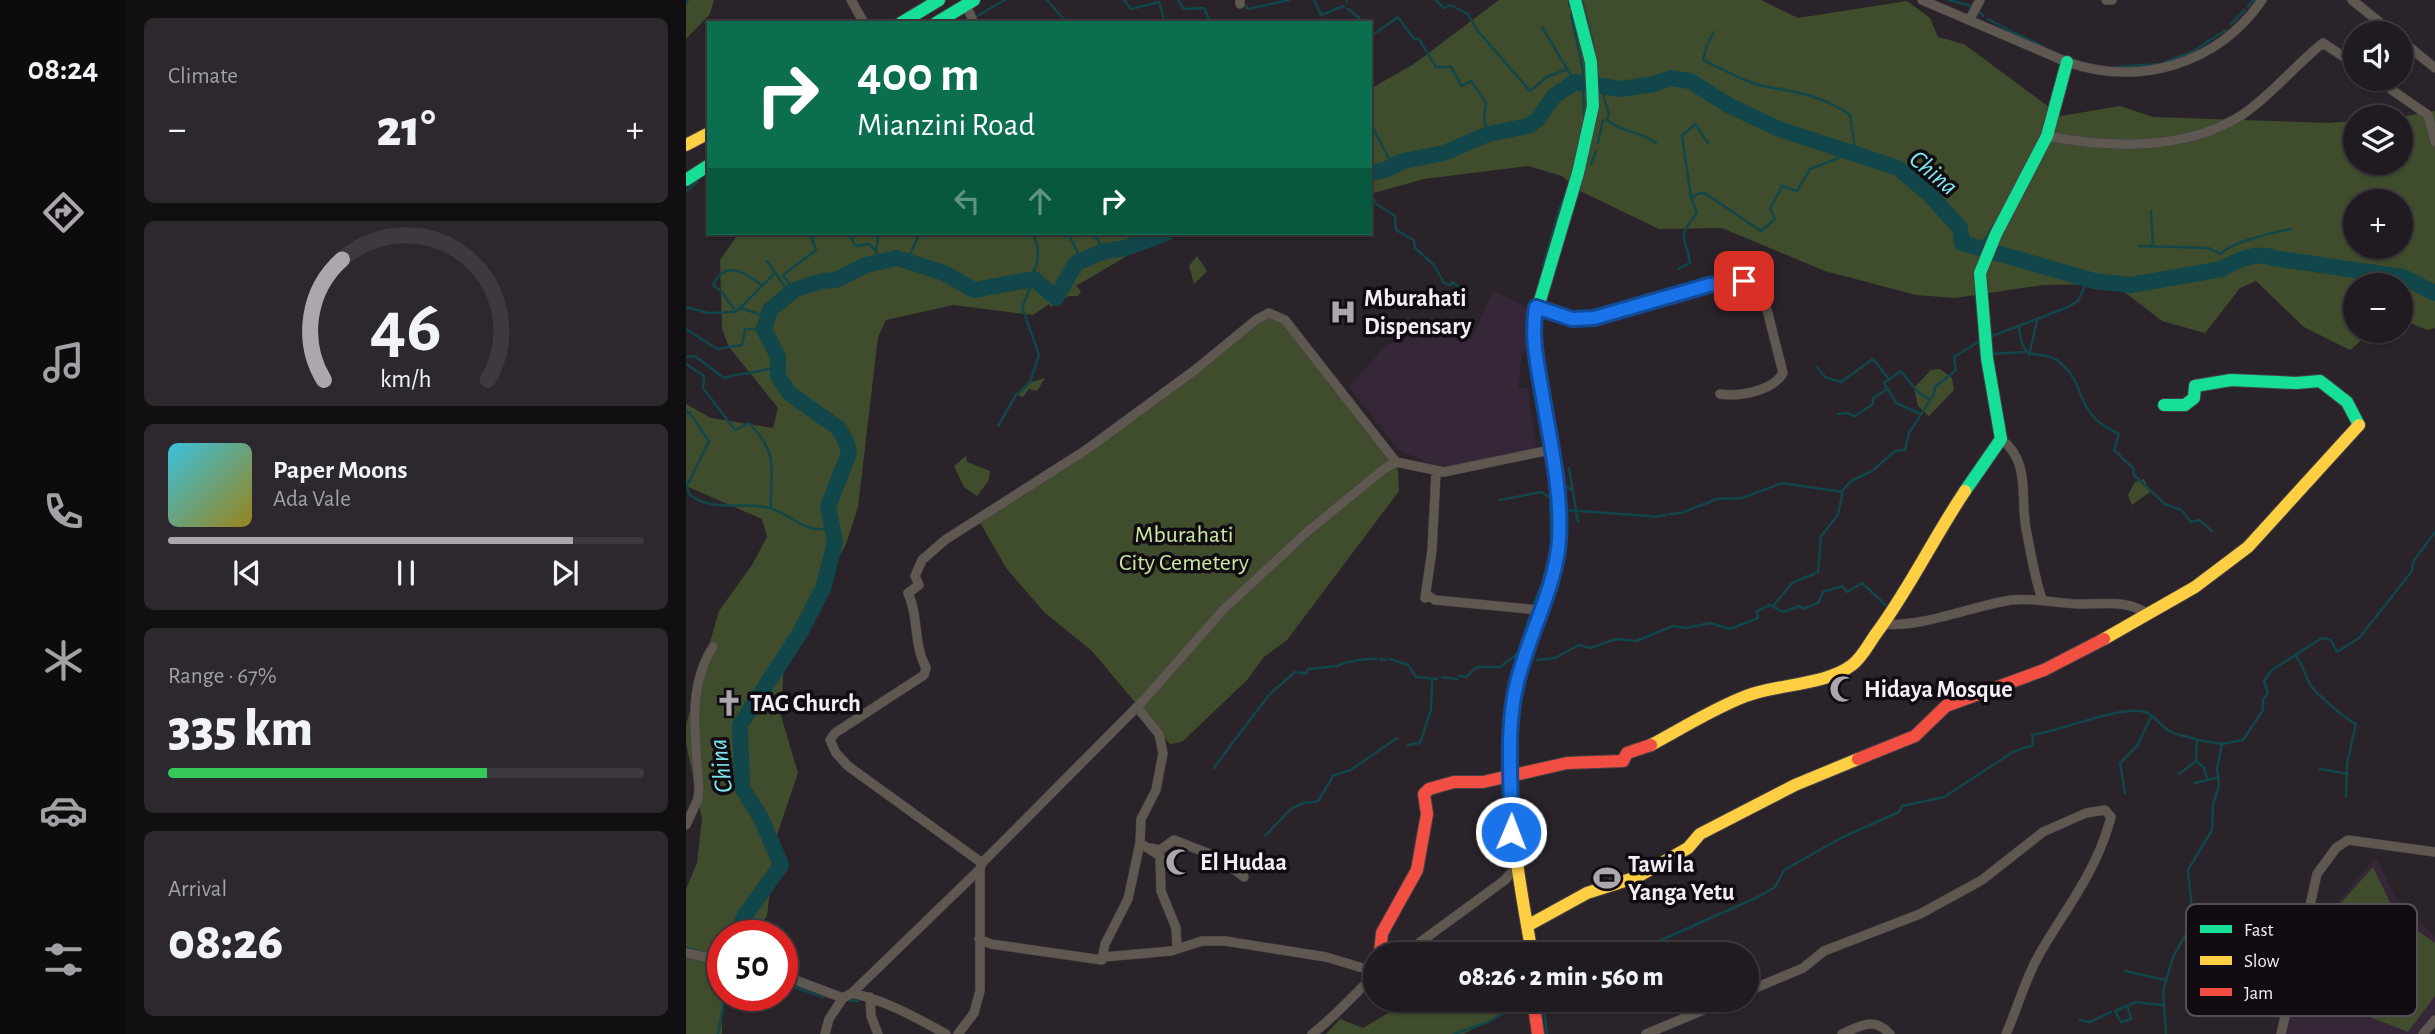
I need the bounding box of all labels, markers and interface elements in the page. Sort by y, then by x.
map controls [2343,21,2413,343]
button: sound [2343,21,2413,91]
icon: right [742,49,833,140]
text: 400 m [857,51,980,100]
text: 08:24 [28,53,98,85]
text: Climate [168,65,238,88]
text: 21° [376,103,436,155]
button: layers [2343,105,2413,175]
text: Mianzini Road [857,109,1035,141]
text: − [168,111,186,149]
text: + [626,111,644,149]
water label: China [1904,145,1963,200]
icon: left [948,182,986,220]
icon: ahead [1021,182,1059,220]
icon: right [1094,182,1132,220]
icon: directions [39,188,88,237]
button: + [2343,189,2413,259]
pin [1714,251,1774,311]
icon: arrive [1725,262,1763,300]
button: − [2343,273,2413,343]
place label: Mburahati Dispensary [1364,287,1472,339]
text: 46 [370,292,442,365]
hospital icon: Mburahati Dispensary [1328,297,1358,327]
icon: music [39,338,88,387]
text: km/h [380,367,432,392]
text: Paper Moons [273,457,408,483]
icon: phone [39,487,88,536]
text: Ada Vale [273,488,351,511]
park label: Mburahati City Cemetery [1119,523,1249,575]
icon: previous [228,554,266,592]
icon: pause [387,554,425,592]
icon: next [546,554,584,592]
icon: climate [39,636,88,685]
text: Range · 67% [168,665,277,688]
mosque icon: Hidaya Mosque [1828,674,1858,704]
place label: Hidaya Mosque [1864,678,2013,702]
church icon: TAG Church [714,688,744,718]
place label: TAG Church [750,692,861,716]
text: 335 km [168,703,313,755]
water label: China [705,737,737,794]
icon: car [39,786,88,835]
position arrow [1474,795,1548,869]
mosque icon: El Hudaa [1164,847,1194,877]
place label: El Hudaa [1200,851,1287,875]
place label: Tawi la Yanga Yetu [1628,853,1735,905]
sports icon: Tawi la Yanga Yetu [1592,863,1622,893]
text: Arrival [168,878,227,901]
legend [2186,904,2417,1016]
text: 08:26 [168,916,283,968]
speed limit sign: 50 [707,920,798,1011]
text: Fast [2244,921,2274,940]
icon: filters [39,935,88,984]
text: Slow [2244,952,2280,971]
text: 08:26 · 2 min · 560 m [1458,964,1664,990]
text: Jam [2244,984,2273,1003]

